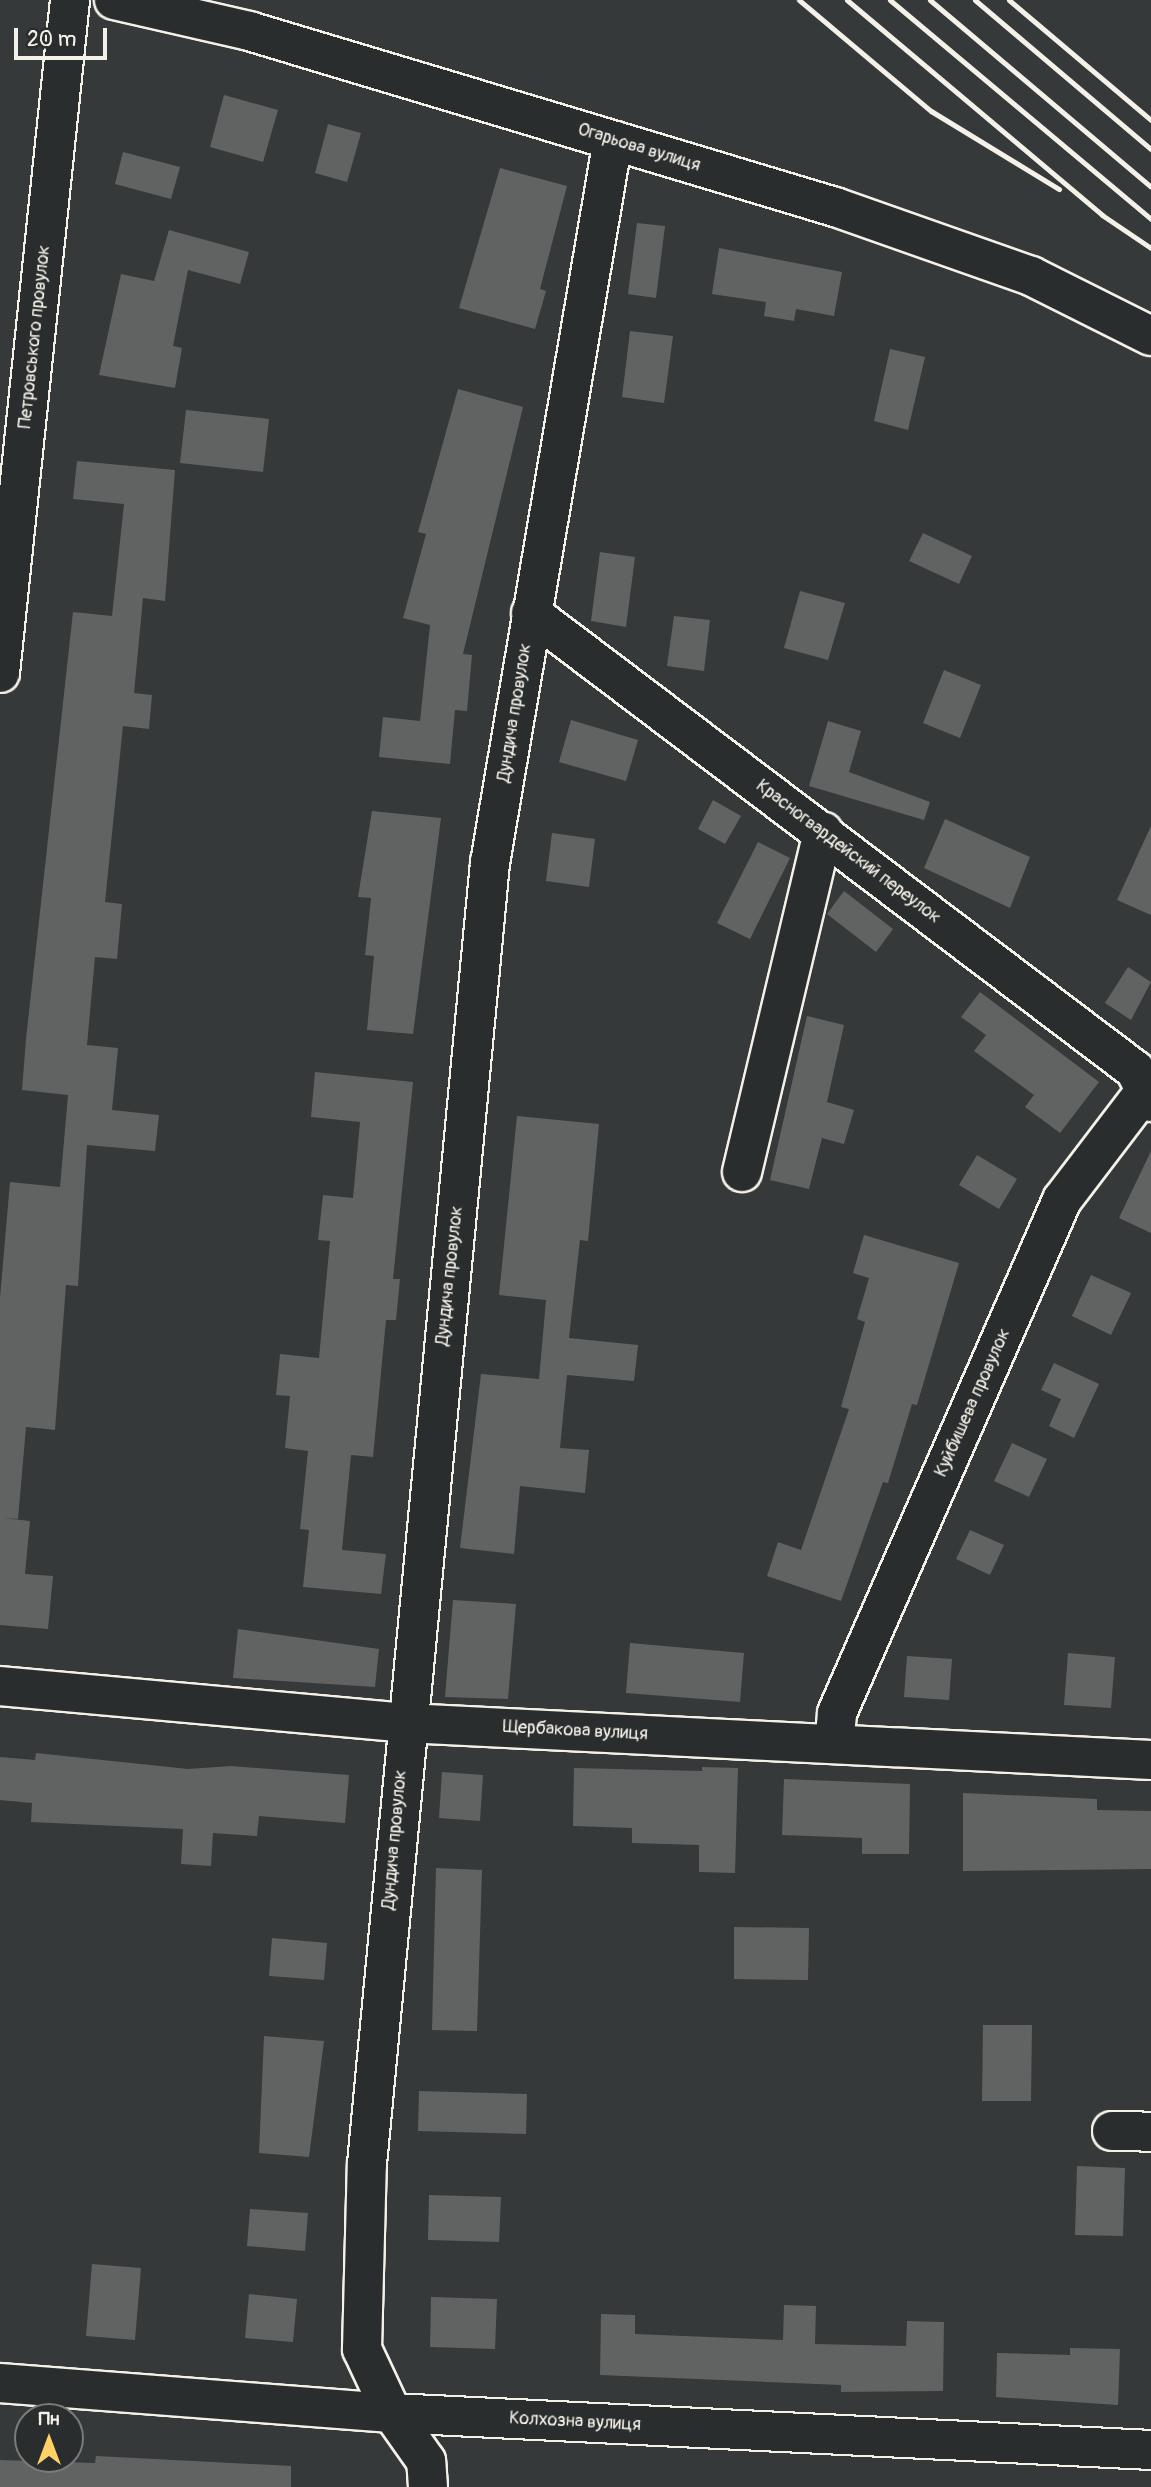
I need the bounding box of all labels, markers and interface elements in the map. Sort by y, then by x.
scale bar [18,14,110,58]
text: 20 m [27,26,76,53]
street label: Огарьова вулиця [575,119,703,177]
street label: Петровського провулок [15,244,55,430]
street label: Дундича провулок [493,642,537,784]
street label: Красногвардейский переулок [751,775,945,929]
street label: Дундича провулок [432,1205,468,1347]
street label: Куйбишева провулок [931,1325,1015,1481]
street label: Щербакова вулиця [502,1716,648,1746]
street label: Дундича провулок [378,1769,412,1911]
north arrow [14,2403,84,2473]
text: Пн [39,2407,59,2431]
street label: Колхозна вулиця [509,2408,641,2436]

